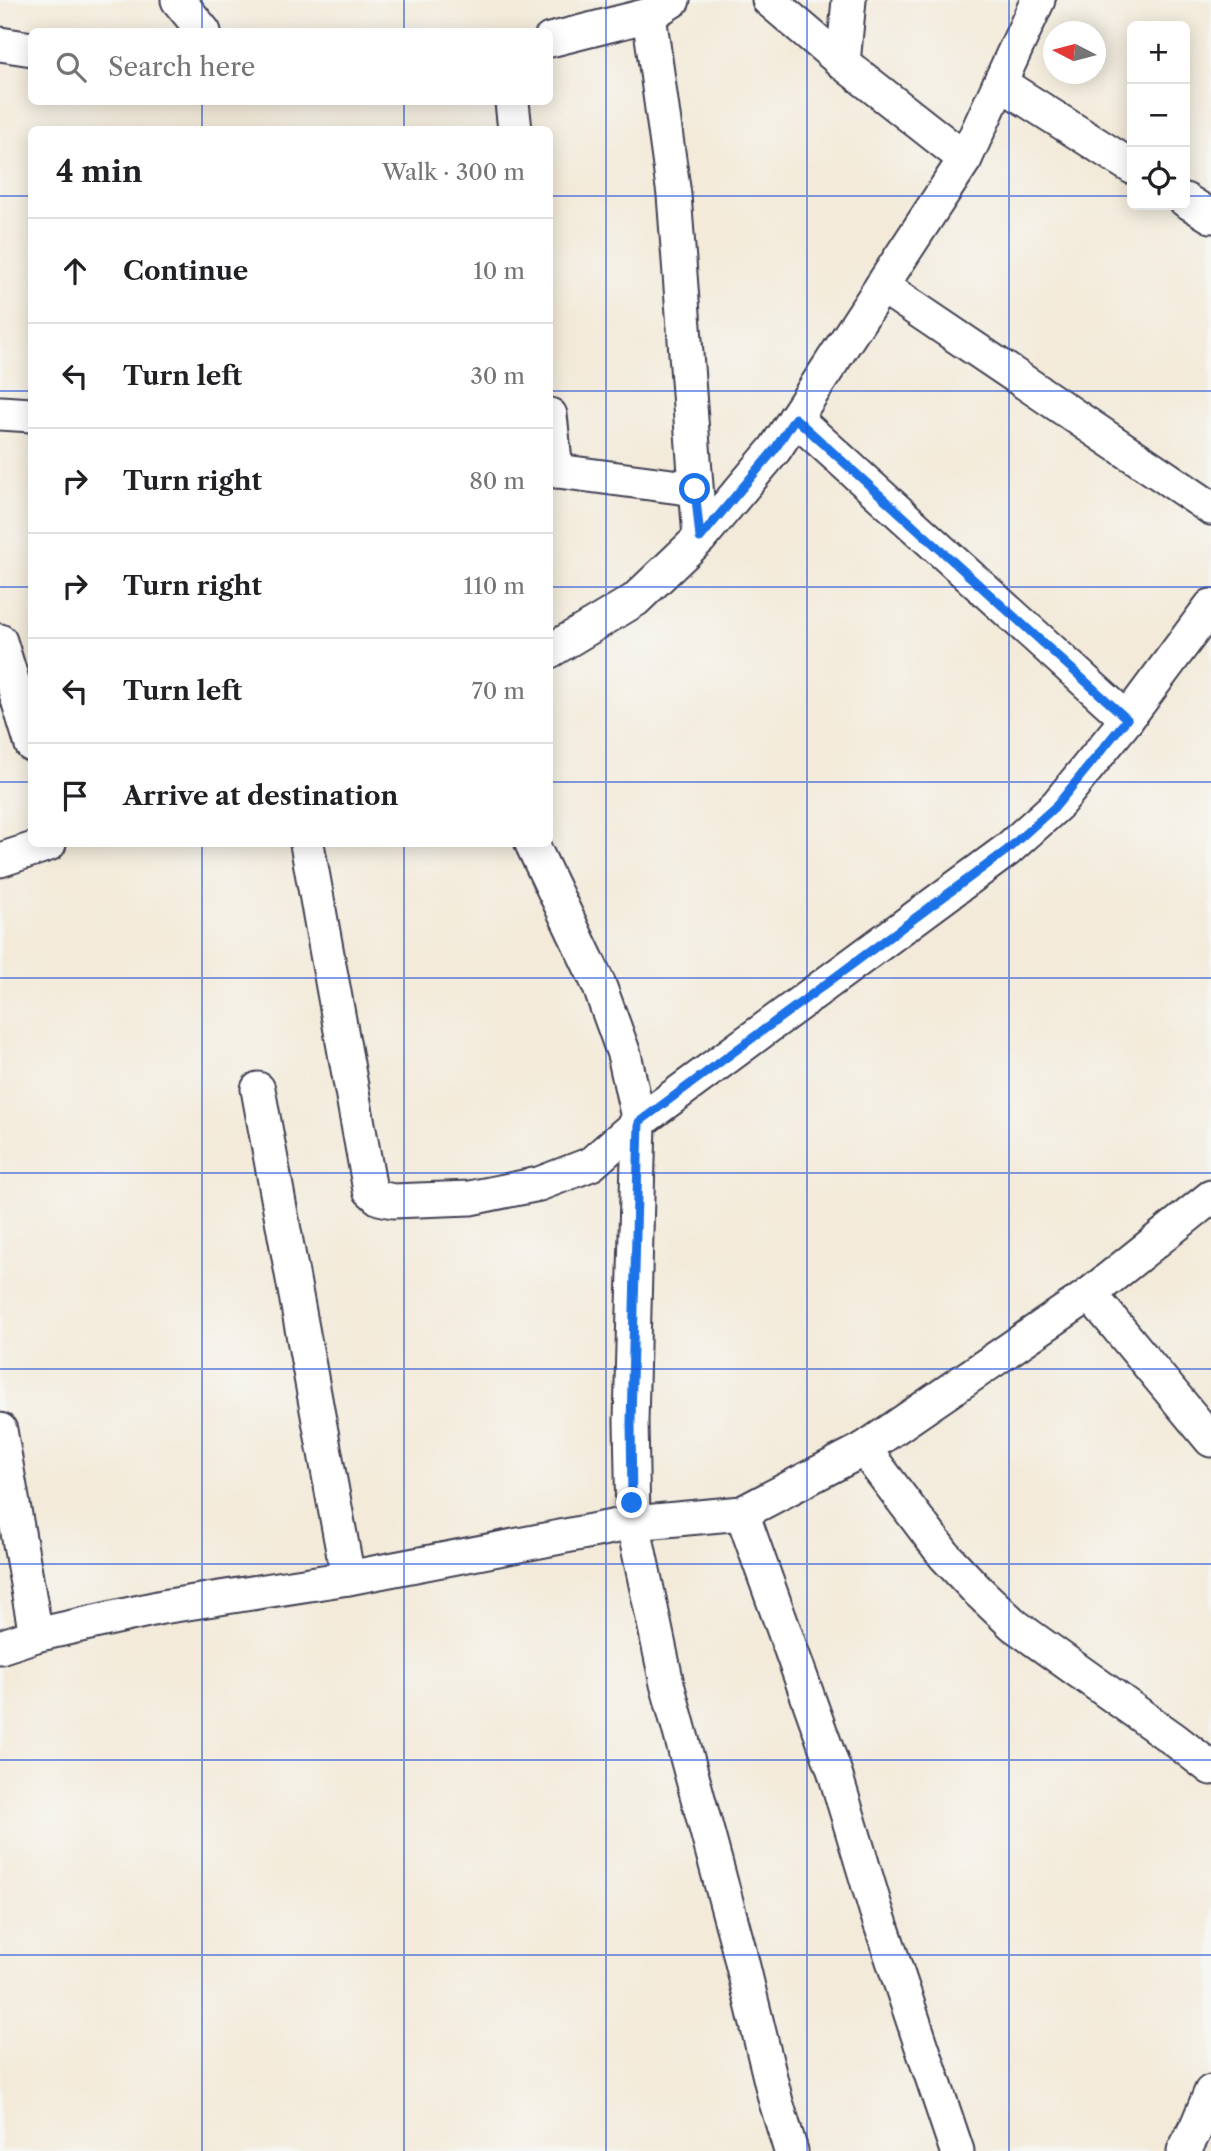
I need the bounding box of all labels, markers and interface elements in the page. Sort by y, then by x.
north arrow [1043,21,1106,84]
map controls [1127,21,1190,210]
button: + [1127,21,1190,84]
search box [28,28,553,105]
icon: search [52,48,90,86]
text: Search here [108,51,255,83]
button: − [1127,84,1190,147]
button: locate [1127,147,1190,210]
text: 4 min [56,153,142,190]
text: Walk · 300 m [382,158,525,186]
icon: ahead [56,252,94,290]
text: Continue [123,255,248,287]
text: 10 m [473,257,525,285]
icon: left [56,357,94,395]
text: Turn left [123,360,242,392]
text: 30 m [470,362,525,390]
icon: right [56,462,94,500]
text: Turn right [123,465,262,497]
text: 80 m [469,467,525,495]
route start [679,473,710,504]
icon: right [56,567,94,605]
text: Turn right [123,570,262,602]
text: 110 m [464,572,525,600]
icon: left [56,672,94,710]
text: Turn left [123,675,242,707]
text: 70 m [472,677,525,705]
icon: arrive [56,777,94,815]
text: Arrive at destination [123,780,398,812]
route end [616,1487,647,1518]

